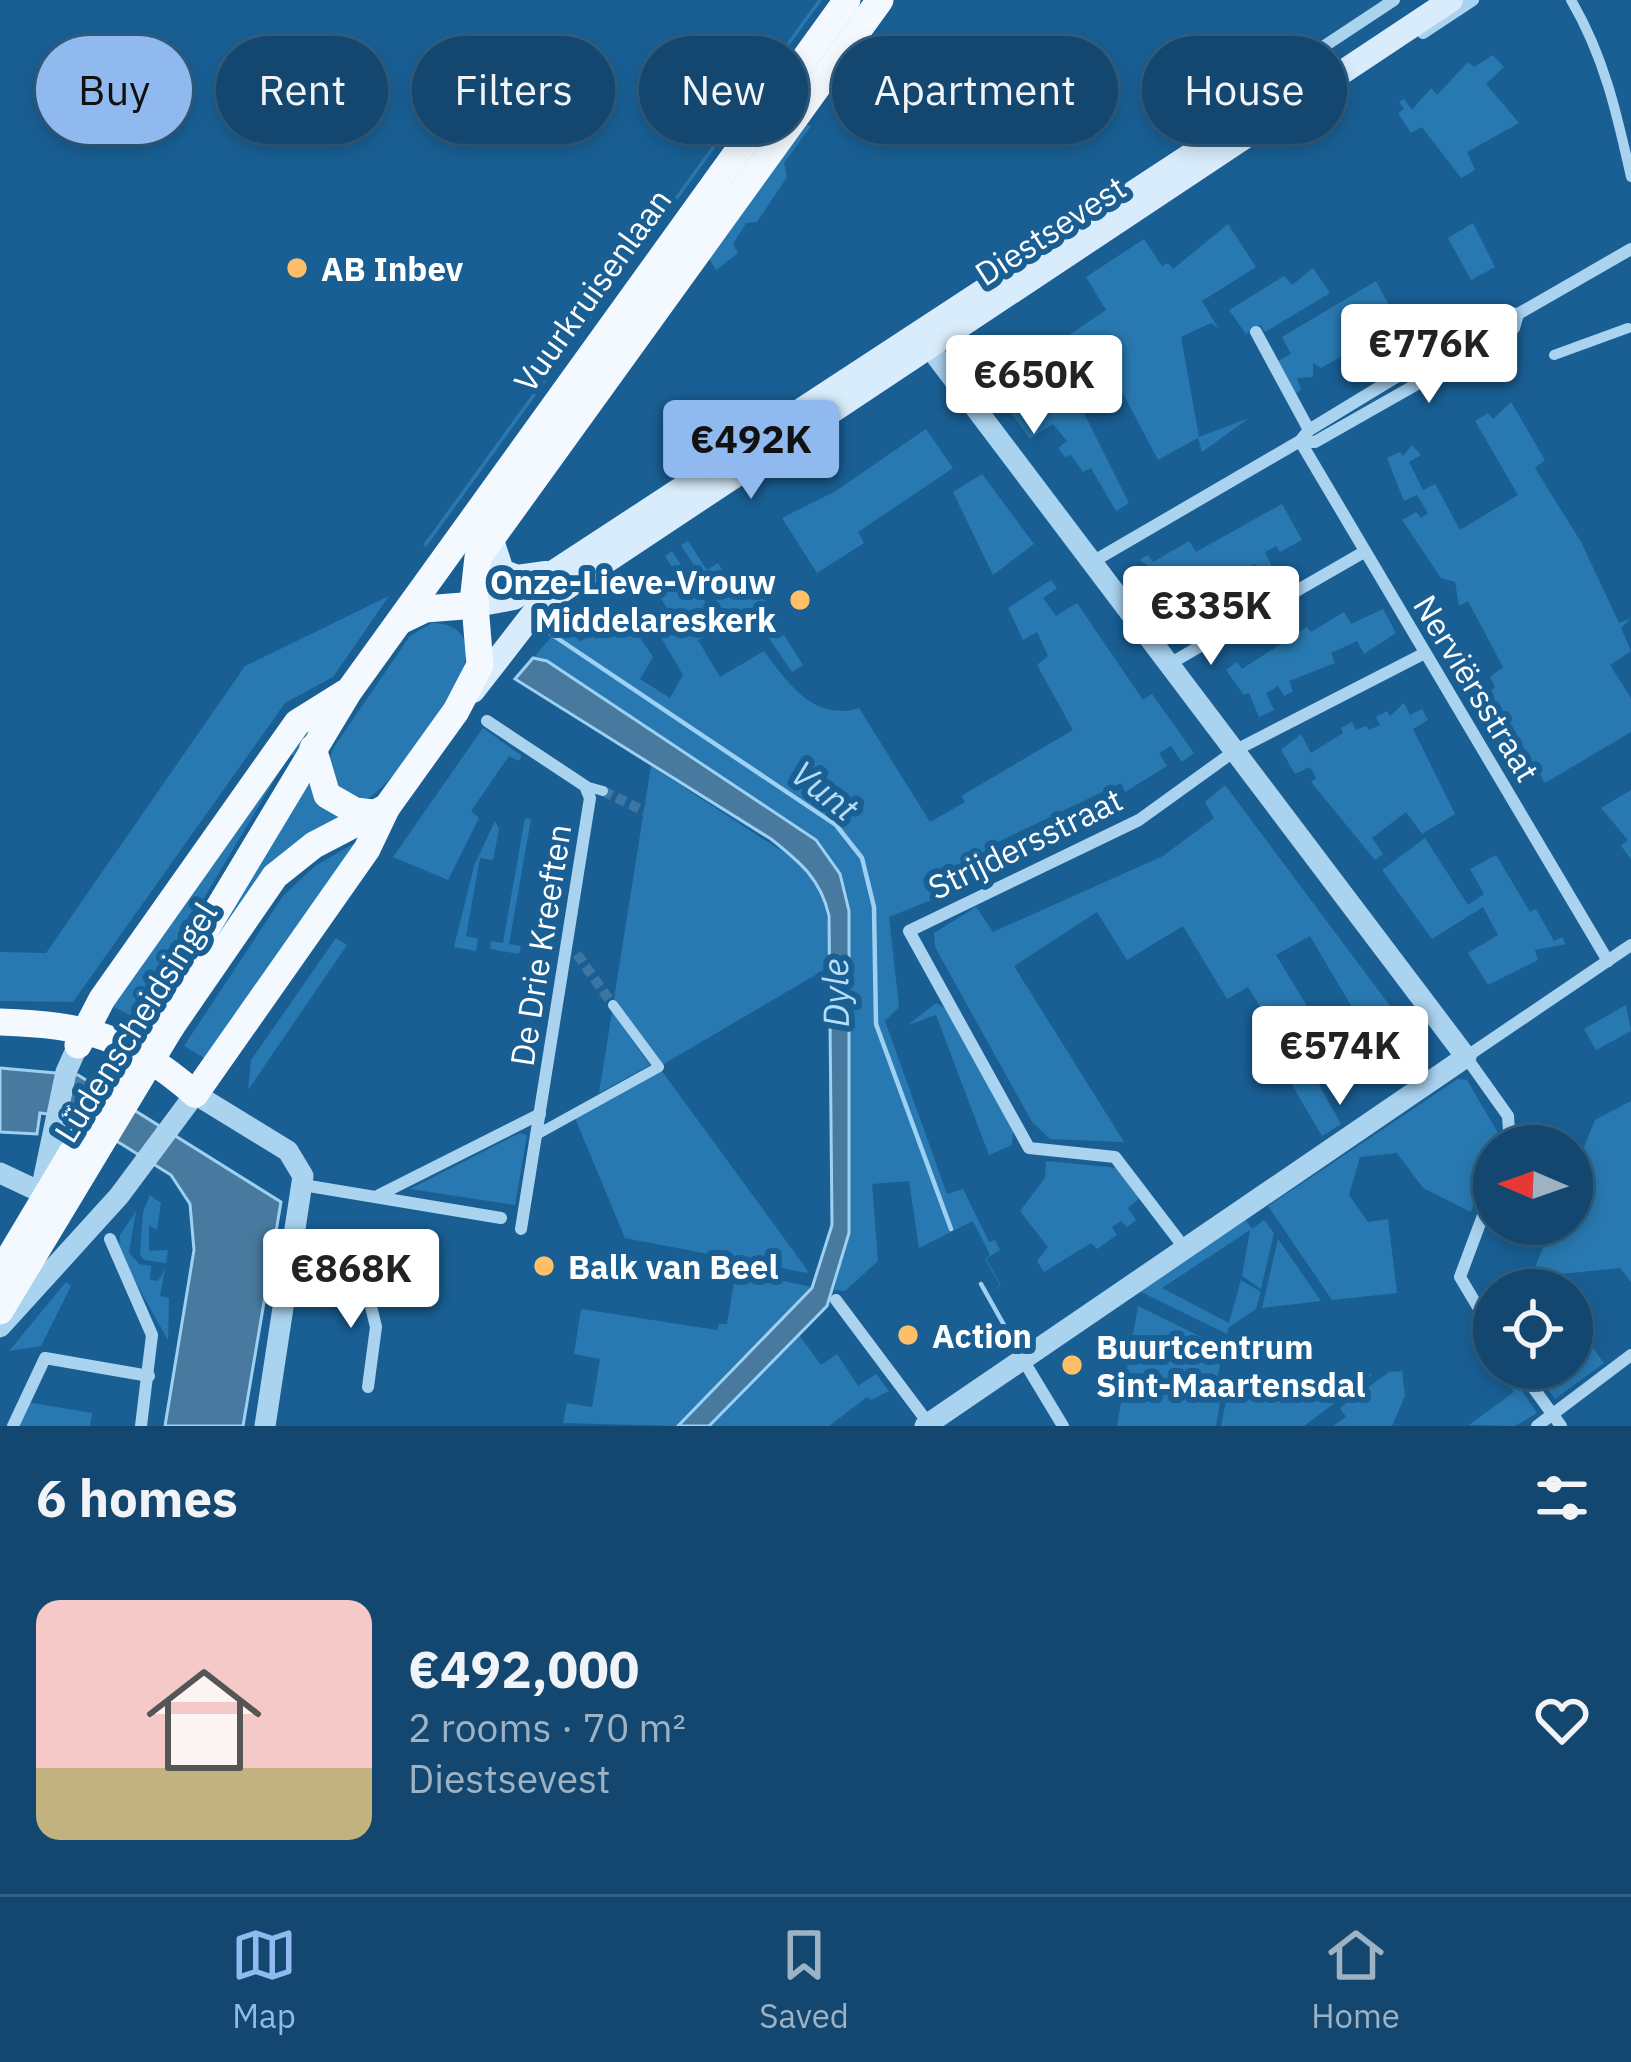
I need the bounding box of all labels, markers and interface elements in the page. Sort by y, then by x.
chip: Buy [36,36,192,144]
chip: Rent [216,36,388,144]
chip: Filters [412,36,615,144]
chip: New [639,36,808,144]
chip: Apartment [832,36,1118,144]
chip: House [1142,36,1347,144]
street label: Diestsevest [966,165,1134,295]
street label: Vuurkruisenlaan [504,180,680,400]
place label: AB Inbev [321,247,464,290]
marker: AB Inbev [284,255,310,281]
pin: €776K [1345,304,1513,406]
text: €776K [1368,317,1490,368]
pin: €650K [950,335,1118,437]
text: €650K [973,348,1095,399]
pin: €492K [667,400,835,502]
text: €492K [690,413,812,464]
place label: Onze-Lieve-Vrouw Middelareskerk [490,560,777,641]
pin: €335K [1127,566,1295,668]
text: €335K [1150,579,1272,630]
marker: Onze-Lieve-Vrouw Middelareskerk [787,587,813,613]
street label: Nerviërsstraat [1404,587,1550,789]
water label: Vunt [782,749,869,832]
street label: Strijdersstraat [921,777,1129,909]
street label: De Drie Kreeften [500,821,580,1069]
street label: Lüdenscheidsingel [44,894,226,1150]
water label: Dyle [811,958,859,1028]
pin: €574K [1256,1006,1424,1108]
text: €574K [1279,1019,1401,1070]
north arrow [1473,1125,1593,1245]
map controls [1473,1125,1593,1389]
pin: €868K [267,1229,435,1331]
text: €868K [290,1242,412,1293]
place label: Balk van Beel [568,1245,778,1288]
marker: Balk van Beel [531,1253,557,1279]
button: locate [1473,1269,1593,1389]
place label: Action [932,1314,1032,1357]
marker: Action [895,1322,921,1348]
place label: Buurtcentrum Sint-Maartensdal [1096,1325,1366,1406]
marker: Buurtcentrum Sint-Maartensdal [1059,1352,1085,1378]
text: 6 homes [36,1465,238,1531]
icon: filters [1529,1465,1595,1531]
text: €492,000 [408,1636,639,1702]
icon: home [132,1648,276,1792]
icon: heart [1529,1687,1595,1753]
text: 2 rooms · 70 m² [408,1702,686,1753]
text: Diestsevest [408,1753,611,1804]
tab: Map [231,1922,297,2037]
tab: Saved [759,1922,849,2037]
tab: Home [1311,1922,1400,2037]

